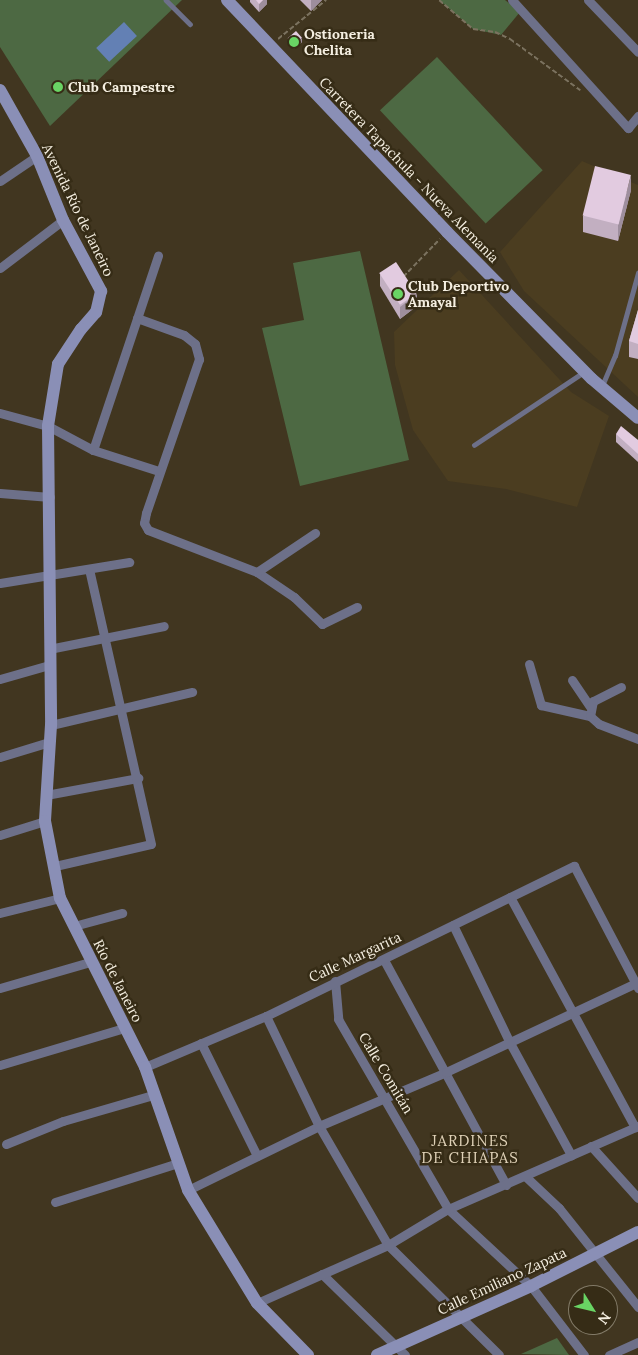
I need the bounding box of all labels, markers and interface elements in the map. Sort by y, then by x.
place label: Ostioneria Chelita [304,26,375,58]
marker: Ostioneria Chelita [288,36,300,48]
street label: Carretera Tapachula - Nueva Alemania [316,74,502,266]
place label: Club Campestre [68,79,175,95]
marker: Club Campestre [52,81,64,93]
street label: Avenida Río de Janeiro [39,141,117,279]
place label: Club Deportivo Amayal [408,278,509,310]
marker: Club Deportivo Amayal [392,288,404,300]
street label: Calle Margarita [306,928,404,986]
street label: Río de Janeiro [90,937,146,1025]
street label: Calle Comitán [355,1029,417,1117]
district label: JARDINES DE CHIAPAS [420,1131,520,1166]
street label: Calle Emiliano Zapata [435,1244,569,1318]
north arrow [568,1285,618,1335]
text: N [594,1309,615,1328]

